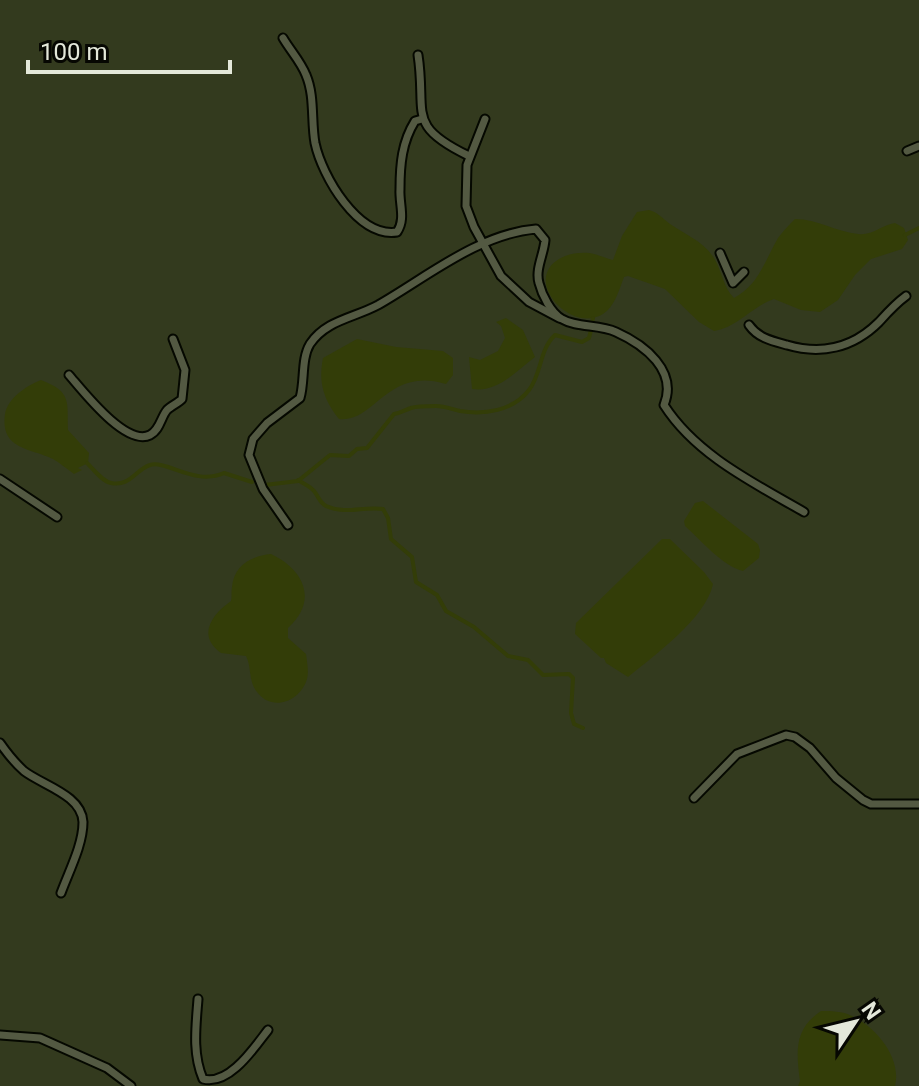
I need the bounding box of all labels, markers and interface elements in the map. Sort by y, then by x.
scale bar [28,24,230,74]
text: 100 m [40,38,107,66]
north arrow [815,982,895,1062]
text: N [856,997,886,1024]

